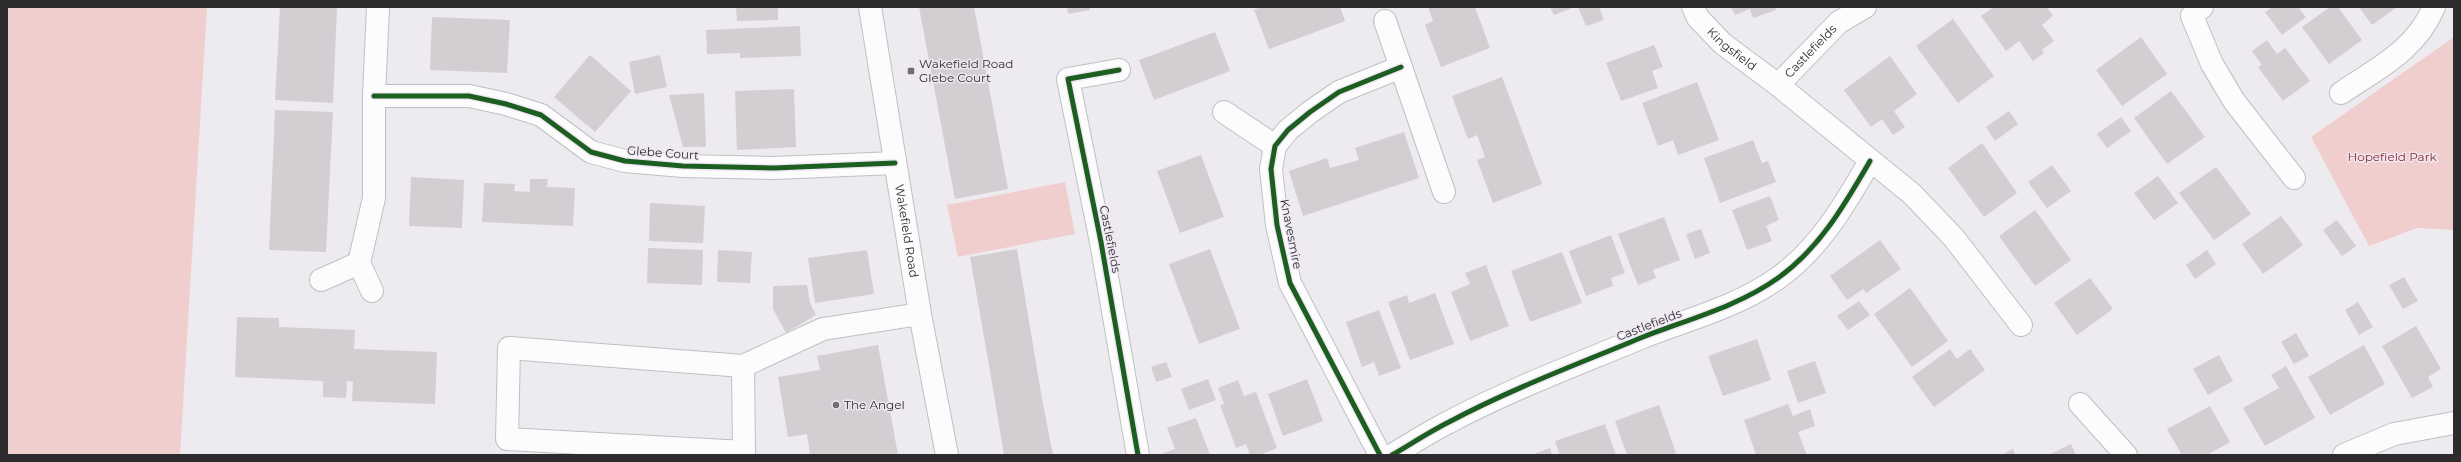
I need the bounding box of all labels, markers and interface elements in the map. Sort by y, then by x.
street label: Castlefields [1781,21,1840,81]
street label: Kingsfield [1704,24,1760,73]
place label: Wakefield Road Glebe Court [919,56,1013,85]
marker: Wakefield Road Glebe Court [906,66,916,76]
street label: Glebe Court [627,143,700,163]
park label: Hopefield Park [2347,149,2437,164]
street label: Wakefield Road [892,183,922,279]
street label: Knavesmire [1277,198,1306,270]
street label: Castlefields [1097,204,1124,274]
street label: Castlefields [1614,305,1684,344]
place label: The Angel [844,397,905,412]
marker: The Angel [831,400,841,410]

